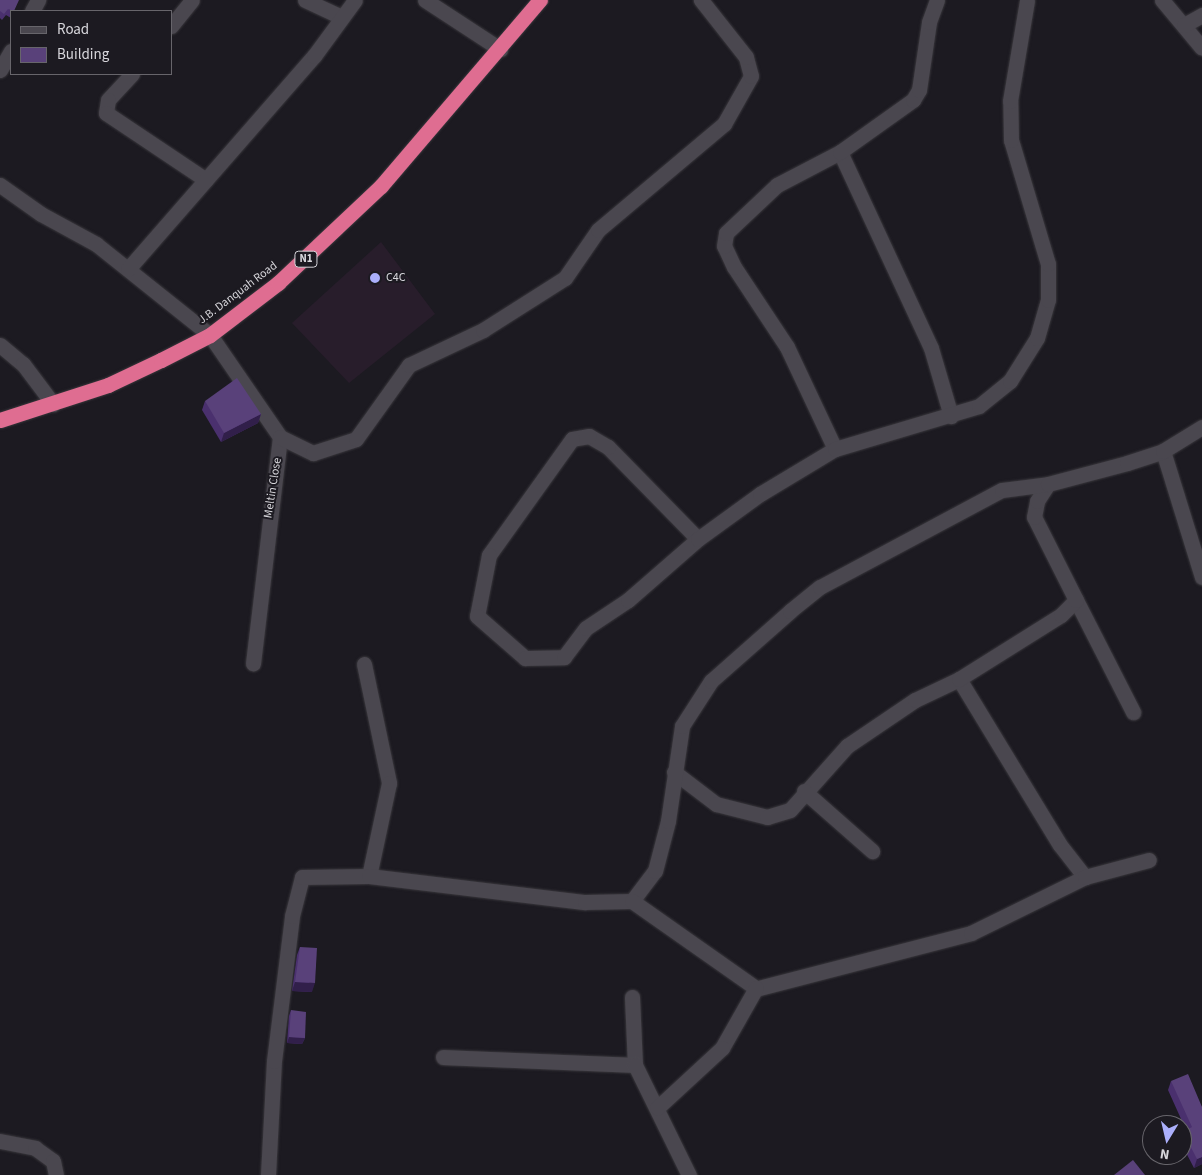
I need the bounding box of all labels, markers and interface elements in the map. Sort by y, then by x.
legend [10,10,172,75]
text: Road [57,19,89,40]
text: Building [57,44,109,65]
road number: N1 [294,250,318,268]
street label: J.B. Danquah Road [196,259,280,327]
marker: C4C [368,271,382,285]
place label: C4C [386,271,406,285]
street label: Meltin Close [261,457,285,519]
north arrow [1142,1115,1192,1165]
text: N [1159,1143,1171,1164]

